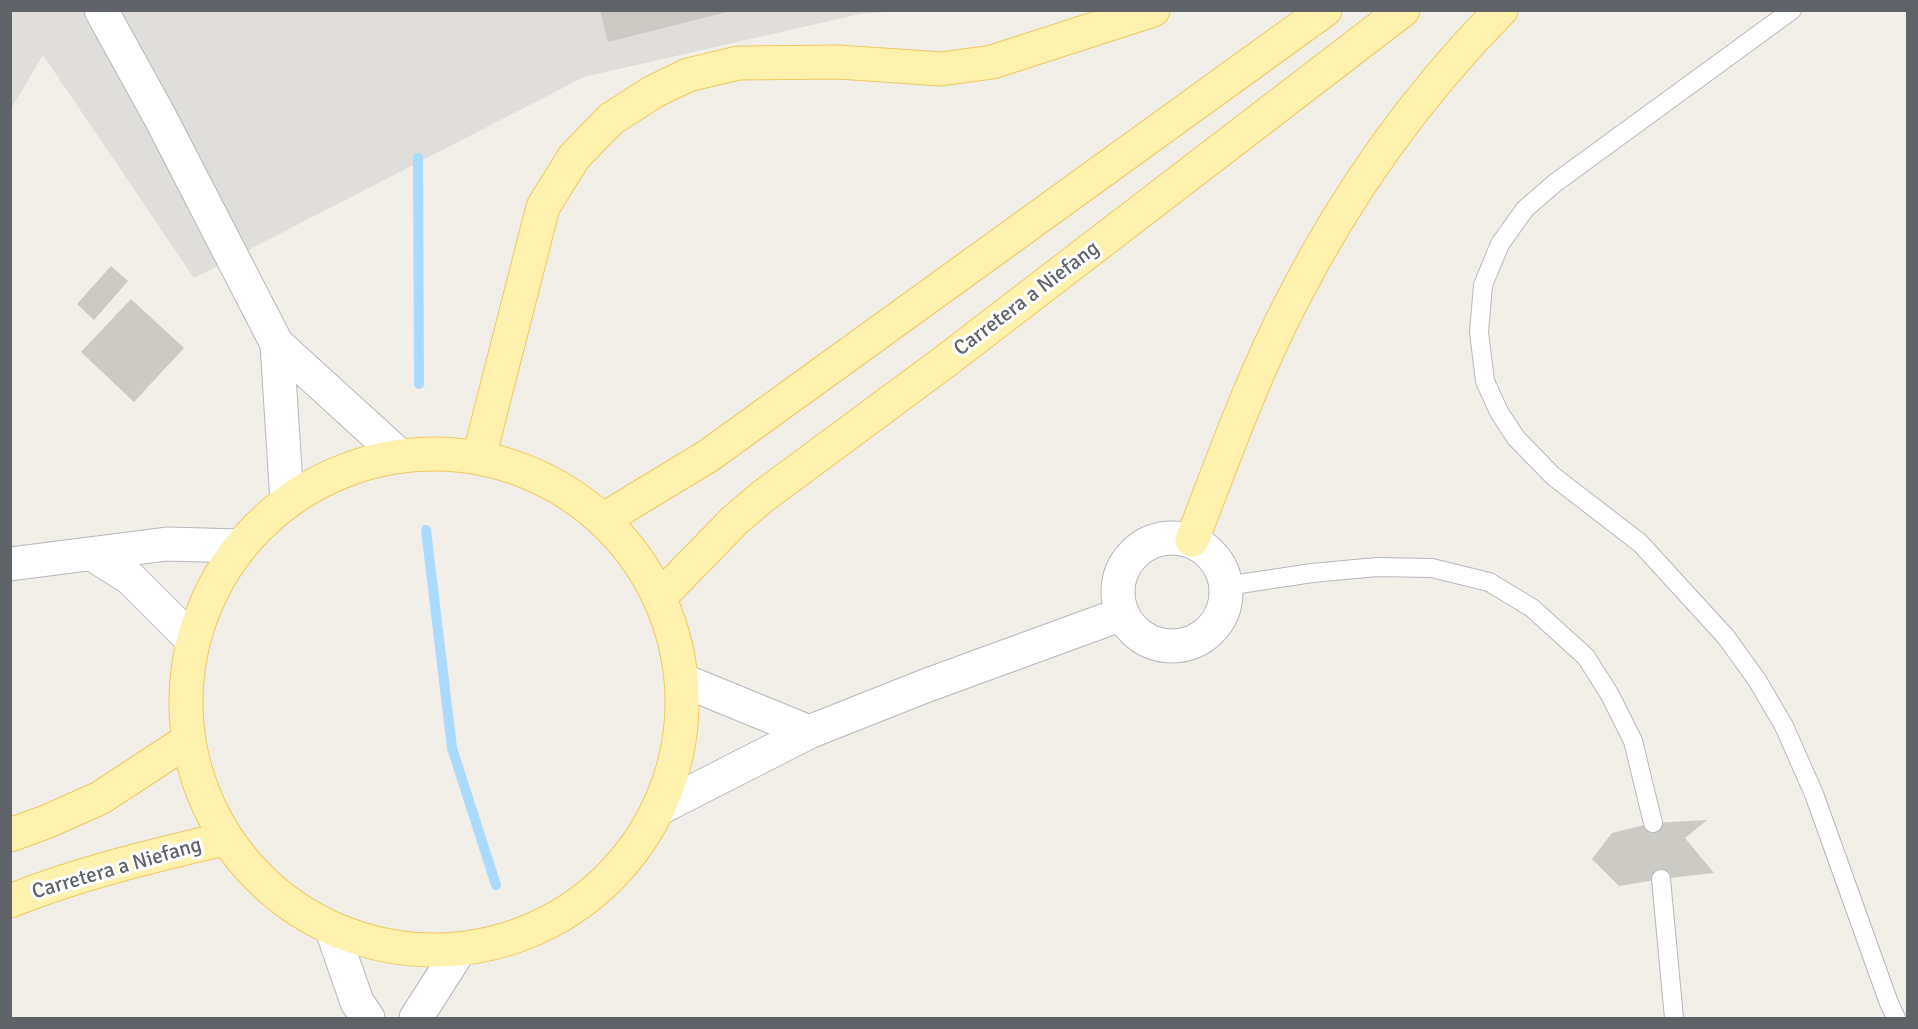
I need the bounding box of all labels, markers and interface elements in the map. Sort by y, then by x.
street label: Carretera a Niefang [949,236,1105,362]
street label: Carretera a Niefang [29,833,205,905]

